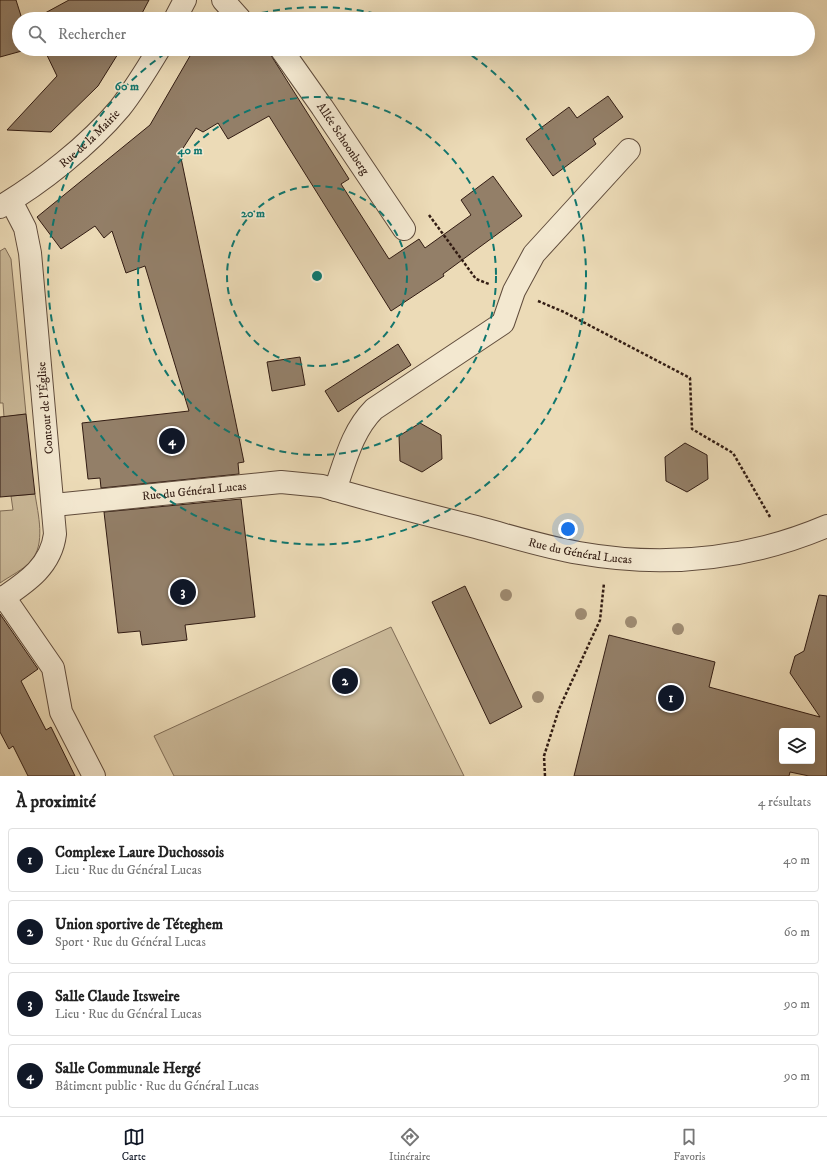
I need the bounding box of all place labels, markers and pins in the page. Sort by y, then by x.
centre of rings [310,269,324,283]
pin: 4 [159,426,185,456]
pin: 3 [170,577,196,607]
pin: 2 [332,666,358,696]
pin: 1 [658,683,684,713]

